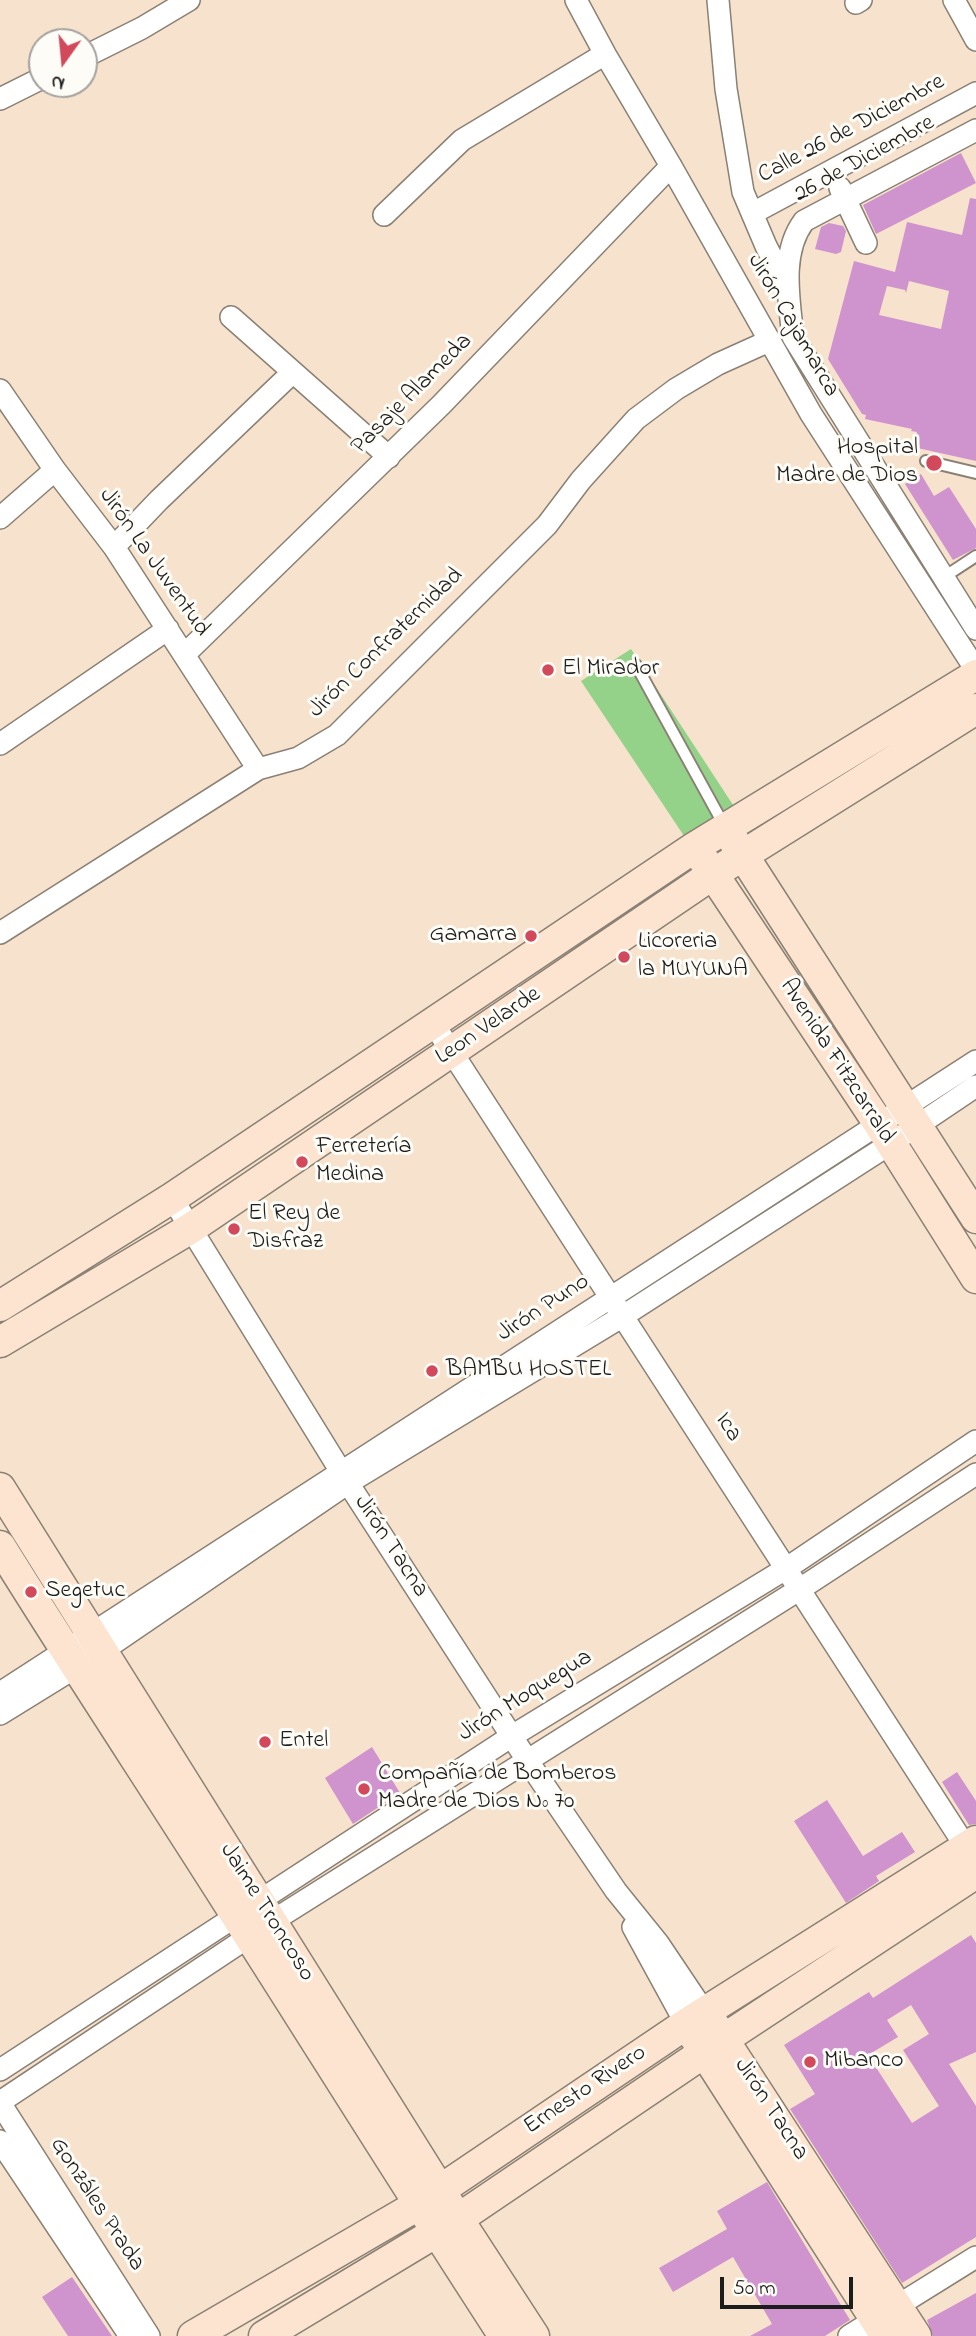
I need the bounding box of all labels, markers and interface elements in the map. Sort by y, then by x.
north arrow [28,28,98,98]
text: N [48,67,68,97]
street label: Calle 26 de Diciembre [754,69,950,191]
street label: 26 de Diciembre [790,110,940,210]
street label: Jirón Cajamarca [739,249,845,403]
street label: Pasaje Alameda [346,328,480,462]
place label: Hospital Madre de Dios [776,435,918,491]
marker: Hospital Madre de Dios [924,453,944,473]
street label: Jirón La Juventud [91,483,215,643]
street label: Jirón Confraternidad [303,563,471,725]
place label: El Mirador [562,656,659,684]
marker: El Mirador [540,662,556,678]
place label: Gamarra [430,922,517,950]
marker: Gamarra [523,928,539,944]
place label: Licoreria la MUYUNA [638,929,748,985]
marker: Licoreria la MUYUNA [616,949,632,965]
street label: Avenida Fitzcarrald [772,974,900,1150]
street label: Leon Velarde [431,981,547,1073]
place label: Ferretería Medina [316,1134,411,1190]
marker: Ferretería Medina [294,1154,310,1170]
place label: El Rey de Disfraz [248,1201,340,1257]
marker: El Rey de Disfraz [226,1221,242,1237]
street label: Jirón Puno [492,1269,596,1349]
place label: BAMBU HOSTEL [446,1357,611,1385]
marker: BAMBU HOSTEL [424,1363,440,1379]
street label: Ica [707,1408,747,1448]
street label: Jirón Tacna [346,1491,434,1603]
place label: Segetuc [45,1578,125,1606]
marker: Segetuc [23,1584,39,1600]
street label: Jirón Moquegua [454,1644,598,1750]
place label: Entel [279,1728,328,1756]
marker: Entel [257,1734,273,1750]
place label: Compañía de Bomberos Madre de Dios Nº 70 [378,1761,616,1817]
marker: Compañía de Bomberos Madre de Dios Nº 70 [356,1781,372,1797]
street label: Jaime Troncoso [212,1838,320,1988]
street label: Ernesto Rivero [519,2039,653,2143]
place label: Mibanco [824,2048,903,2076]
street label: Jirón Tacna [726,2054,814,2166]
marker: Mibanco [802,2054,818,2070]
street label: Gonzáles Prada [42,2133,150,2277]
scale bar [724,2262,857,2306]
text: 50 m [733,2274,776,2304]

